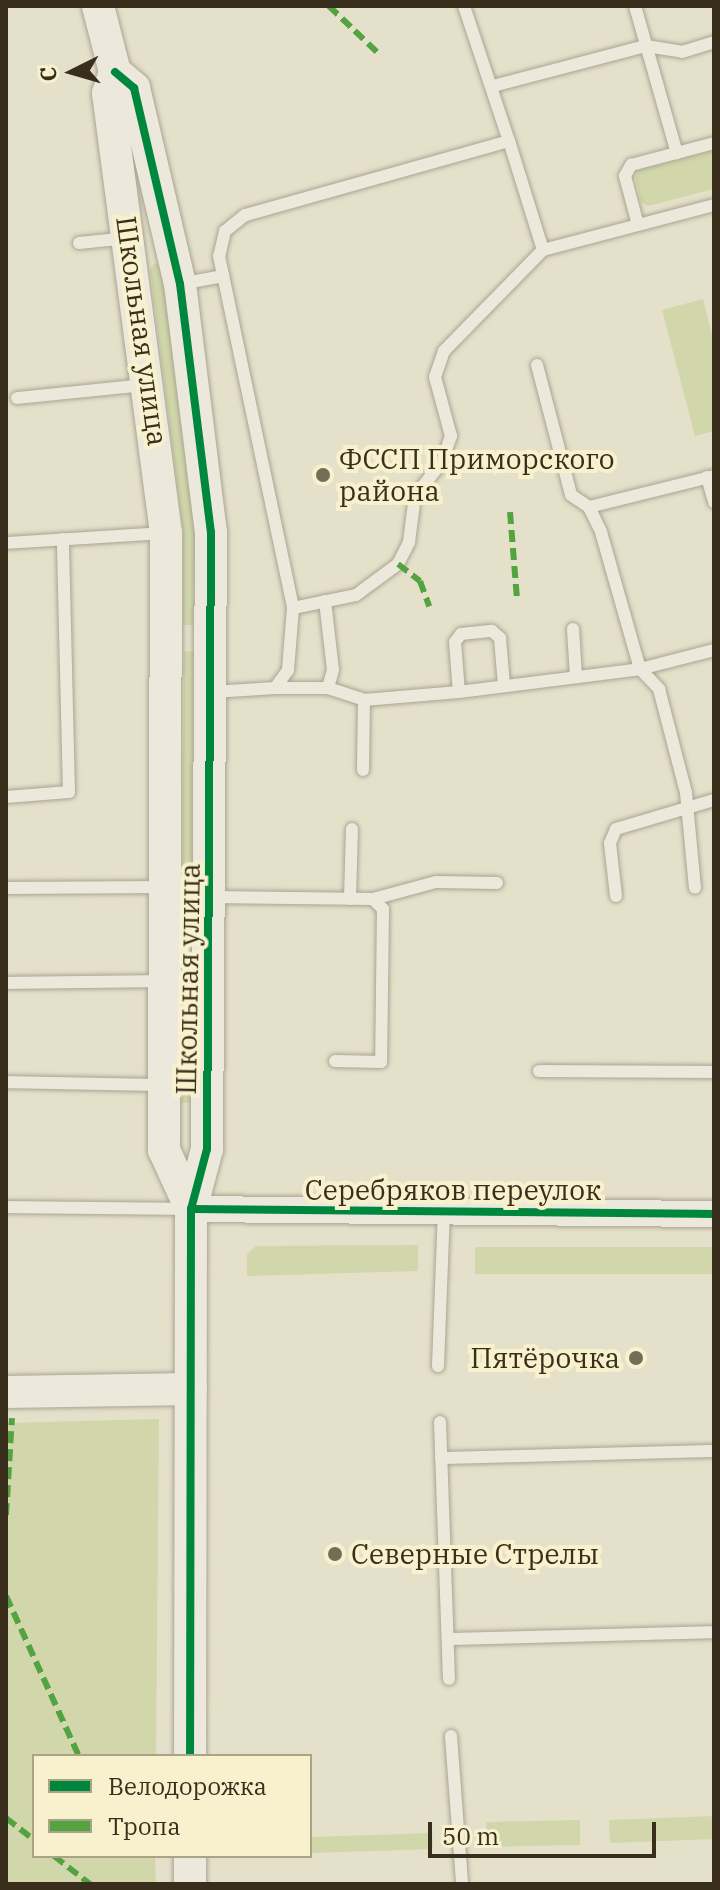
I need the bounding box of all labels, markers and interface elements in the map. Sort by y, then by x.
north arrow [32,32,112,112]
text: С [33,66,63,83]
street label: Школьная улица [109,214,175,448]
place label: ФССП Приморского района [339,442,615,508]
marker: ФССП Приморского района [314,466,332,484]
street label: Школьная улица [169,863,207,1095]
street label: Серебряков переулок [305,1173,601,1207]
place label: Пятёрочка [470,1341,620,1375]
marker: Пятёрочка [627,1349,645,1367]
place label: Северные Стрелы [351,1537,599,1571]
marker: Северные Стрелы [326,1545,344,1563]
legend [32,1754,312,1858]
text: Велодорожка [108,1770,267,1802]
scale bar [432,1806,660,1856]
text: Тропа [108,1810,180,1842]
text: 50 m [442,1820,499,1852]

